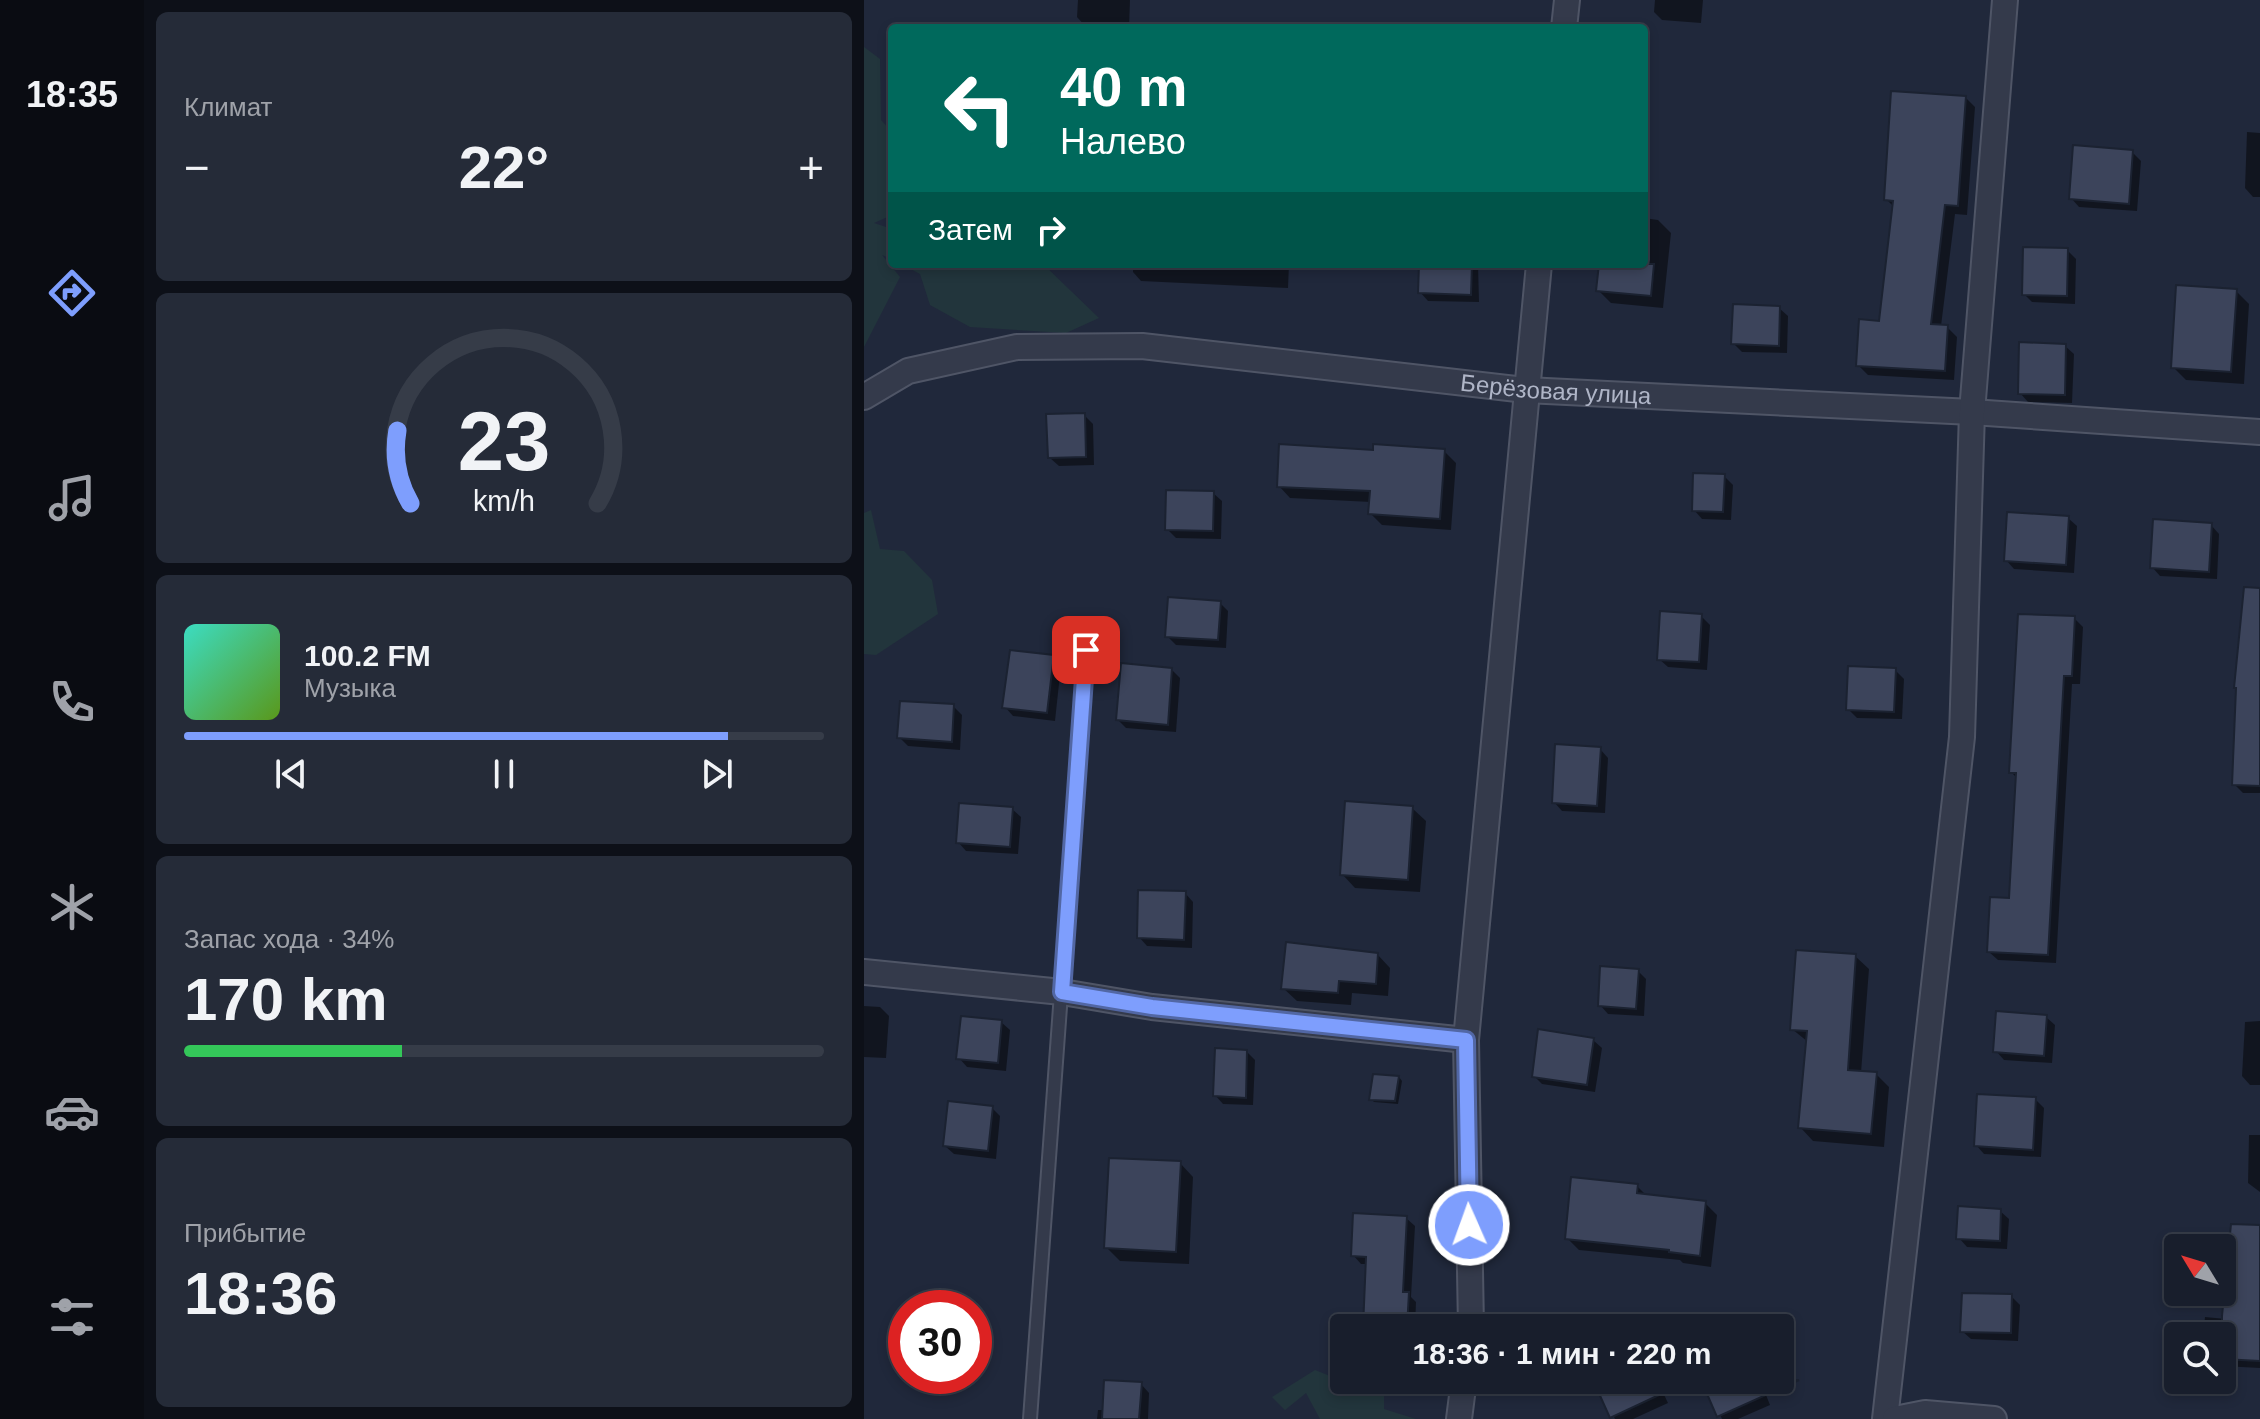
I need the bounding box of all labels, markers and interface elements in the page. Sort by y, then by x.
text: 40 m [1060,55,1188,118]
icon: left [928,56,1032,160]
text: 18:35 [26,74,118,115]
text: Климат [184,92,273,122]
text: Налево [1060,121,1186,162]
text: 22° [459,134,549,201]
text: − [184,143,210,192]
text: + [798,143,824,192]
icon: right [1029,208,1073,252]
text: Затем [928,213,1013,246]
icon: directions [44,265,100,321]
street label: Берёзовая улица [1459,369,1653,409]
text: 23 [458,395,550,488]
icon: music [44,470,100,526]
text: km/h [473,485,535,517]
pin [1052,616,1120,684]
icon: arrive [1064,628,1108,672]
text: 100.2 FM [304,639,431,672]
text: Музыка [304,673,396,703]
icon: phone [44,674,100,730]
icon: previous [269,752,313,796]
icon: pause [482,752,526,796]
icon: next [695,752,739,796]
icon: climate [44,879,100,935]
text: Запас хода · 34% [184,924,394,954]
text: 170 km [184,966,388,1033]
icon: car [44,1084,100,1140]
position arrow [1427,1183,1511,1267]
text: Прибытие [184,1218,306,1248]
north arrow [2164,1234,2236,1306]
map controls [2164,1234,2236,1394]
text: 18:36 [184,1260,337,1327]
icon: filters [44,1289,100,1345]
speed limit sign: 30 [888,1290,992,1394]
button: search [2164,1322,2236,1394]
text: 18:36 · 1 мин · 220 m [1413,1337,1711,1370]

